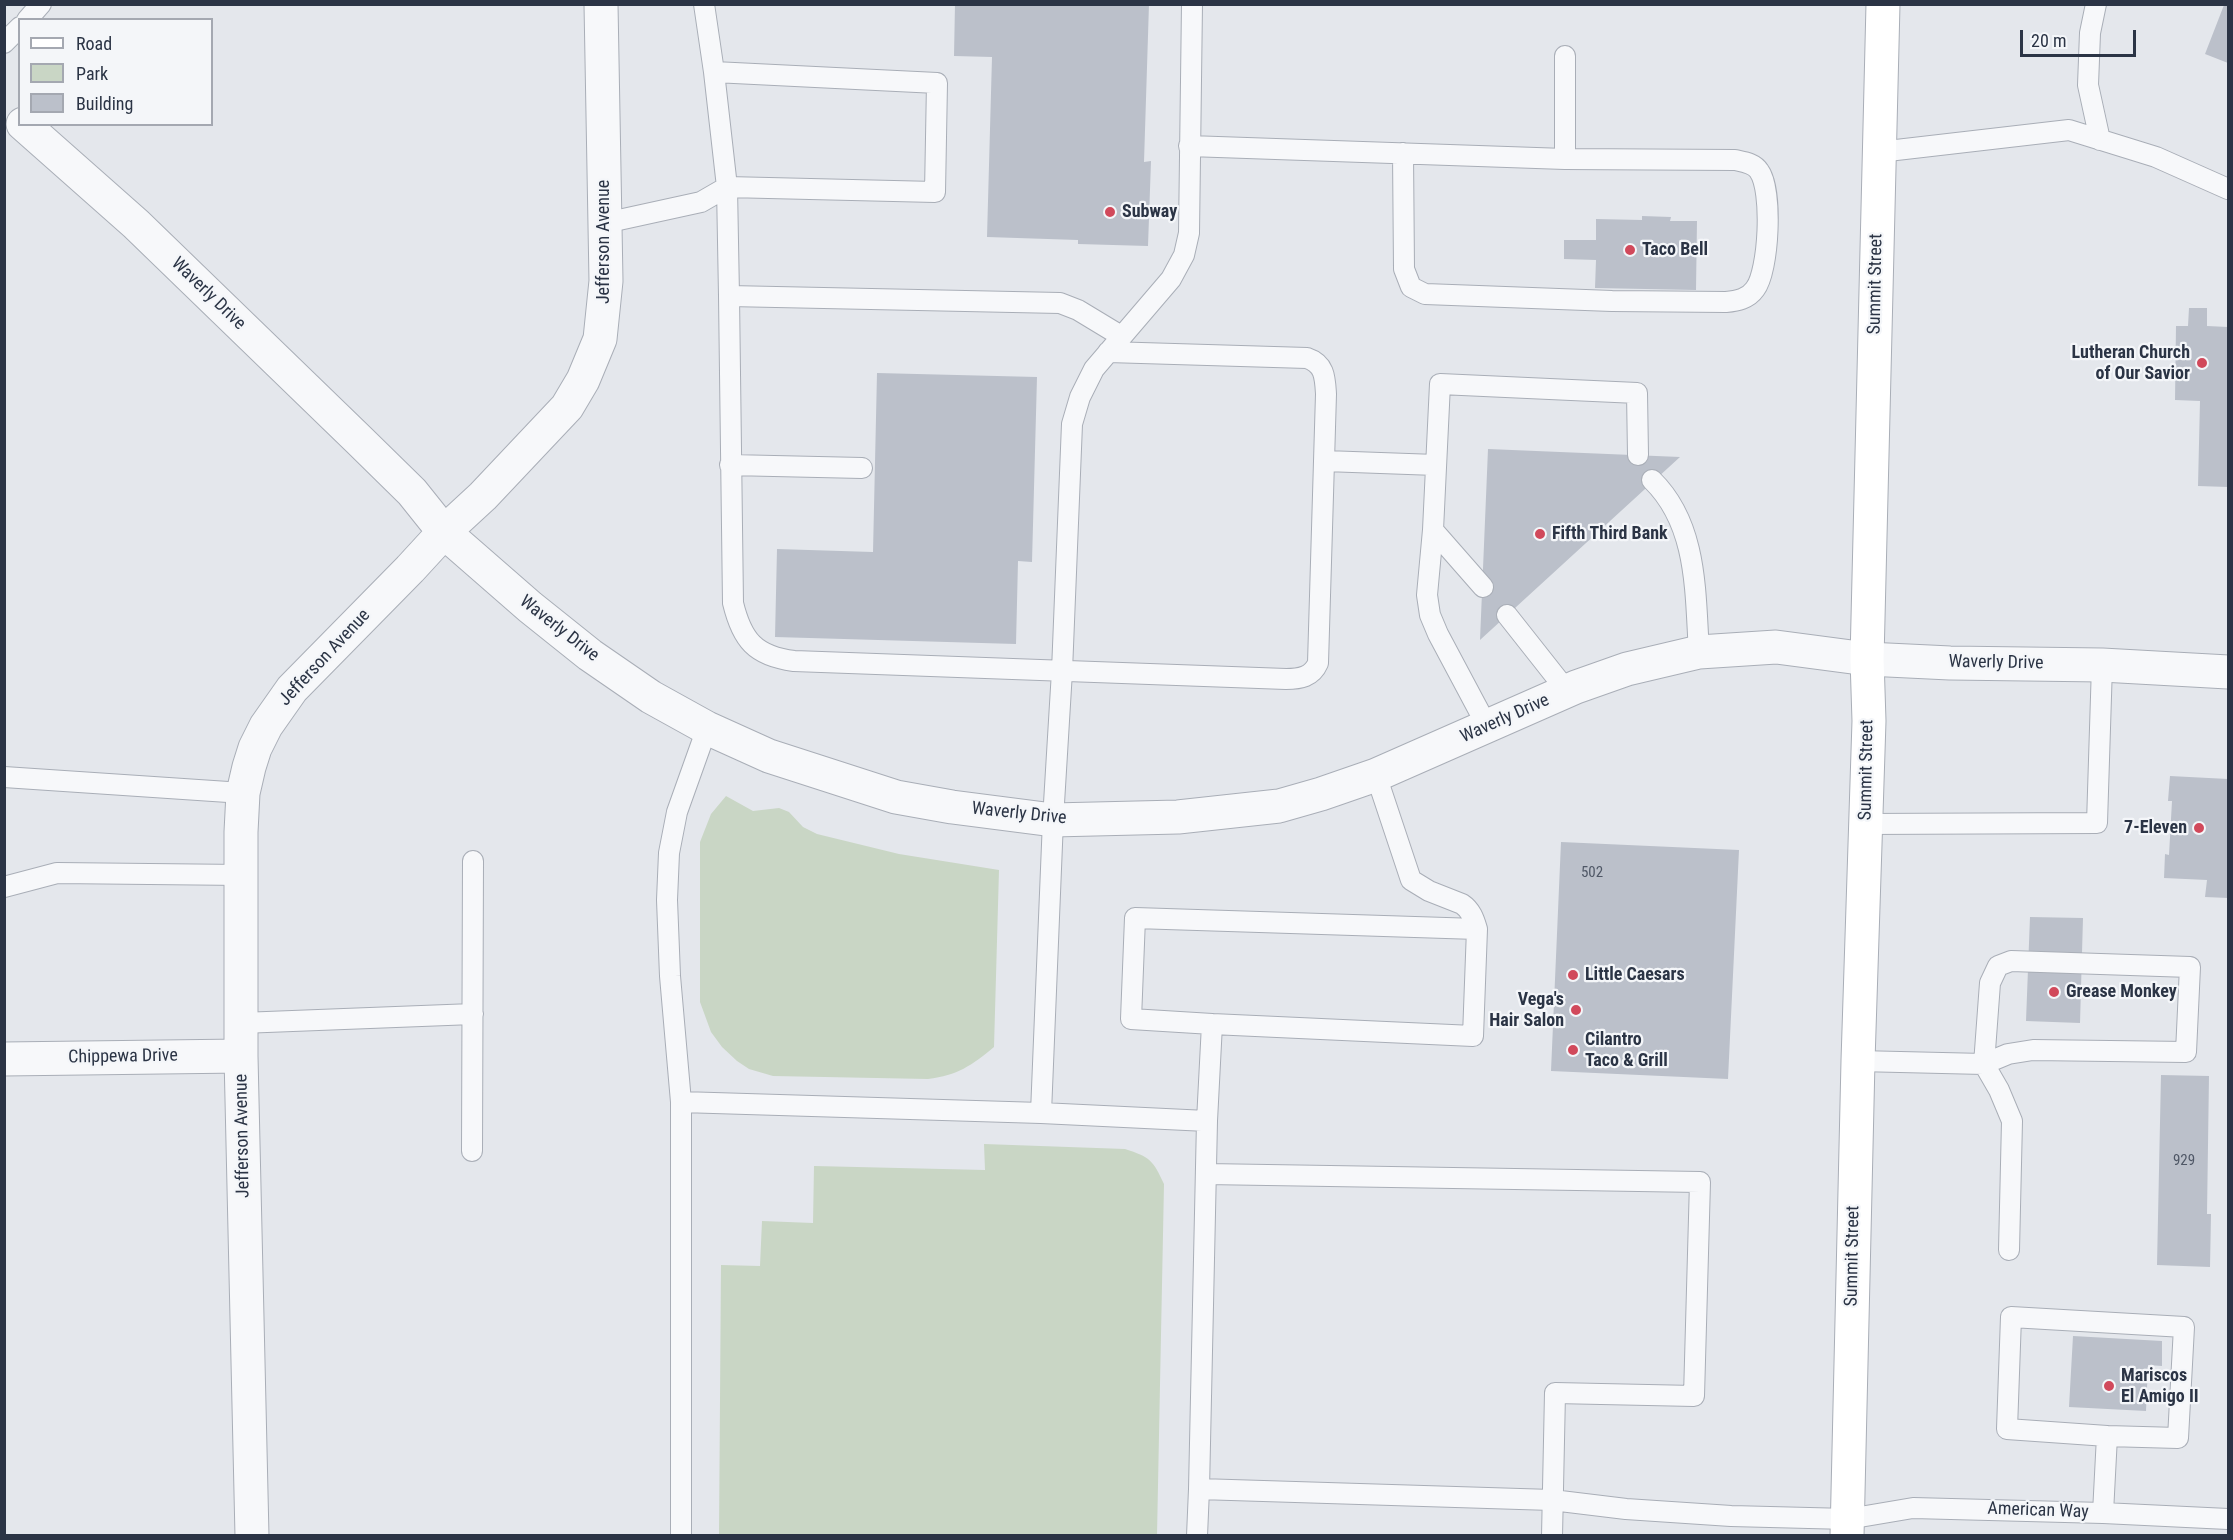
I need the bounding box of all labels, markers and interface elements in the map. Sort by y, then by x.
legend [18,18,213,126]
scale bar [2023,18,2138,56]
text: 20 m [2031,30,2066,51]
text: Road [76,33,112,54]
text: Park [76,63,108,84]
text: Building [76,93,133,114]
street label: Jefferson Avenue [593,180,615,304]
place label: Subway [1122,201,1177,223]
marker: Subway [1103,205,1117,219]
street label: Summit Street [1864,233,1888,335]
place label: Taco Bell [1642,239,1708,261]
marker: Taco Bell [1623,243,1637,257]
street label: Waverly Drive [166,253,250,335]
place label: Lutheran Church of Our Savior [2072,342,2190,385]
marker: Lutheran Church of Our Savior [2195,356,2209,370]
place label: Fifth Third Bank [1552,523,1668,545]
marker: Fifth Third Bank [1533,527,1547,541]
street label: Waverly Drive [515,591,603,667]
street label: Jefferson Avenue [275,605,375,711]
street label: Waverly Drive [1948,651,2044,675]
street label: Waverly Drive [1457,690,1553,748]
street label: Summit Street [1855,719,1879,821]
street label: Waverly Drive [971,798,1067,830]
place label: 7-Eleven [2124,817,2187,839]
marker: 7-Eleven [2192,821,2206,835]
house number: 502 [1581,864,1603,882]
place label: Little Caesars [1585,964,1685,986]
marker: Little Caesars [1566,968,1580,982]
place label: Grease Monkey [2066,981,2177,1003]
marker: Grease Monkey [2047,985,2061,999]
place label: Vega's Hair Salon [1489,989,1564,1032]
marker: Vega's Hair Salon [1569,1003,1583,1017]
place label: Cilantro Taco & Grill [1585,1029,1668,1072]
marker: Cilantro Taco & Grill [1566,1043,1580,1057]
street label: Chippewa Drive [68,1045,178,1069]
street label: Jefferson Avenue [231,1074,255,1198]
house number: 929 [2173,1152,2195,1170]
street label: Summit Street [1841,1205,1865,1307]
place label: Mariscos El Amigo II [2121,1365,2199,1408]
marker: Mariscos El Amigo II [2102,1379,2116,1393]
street label: American Way [1987,1498,2089,1524]

